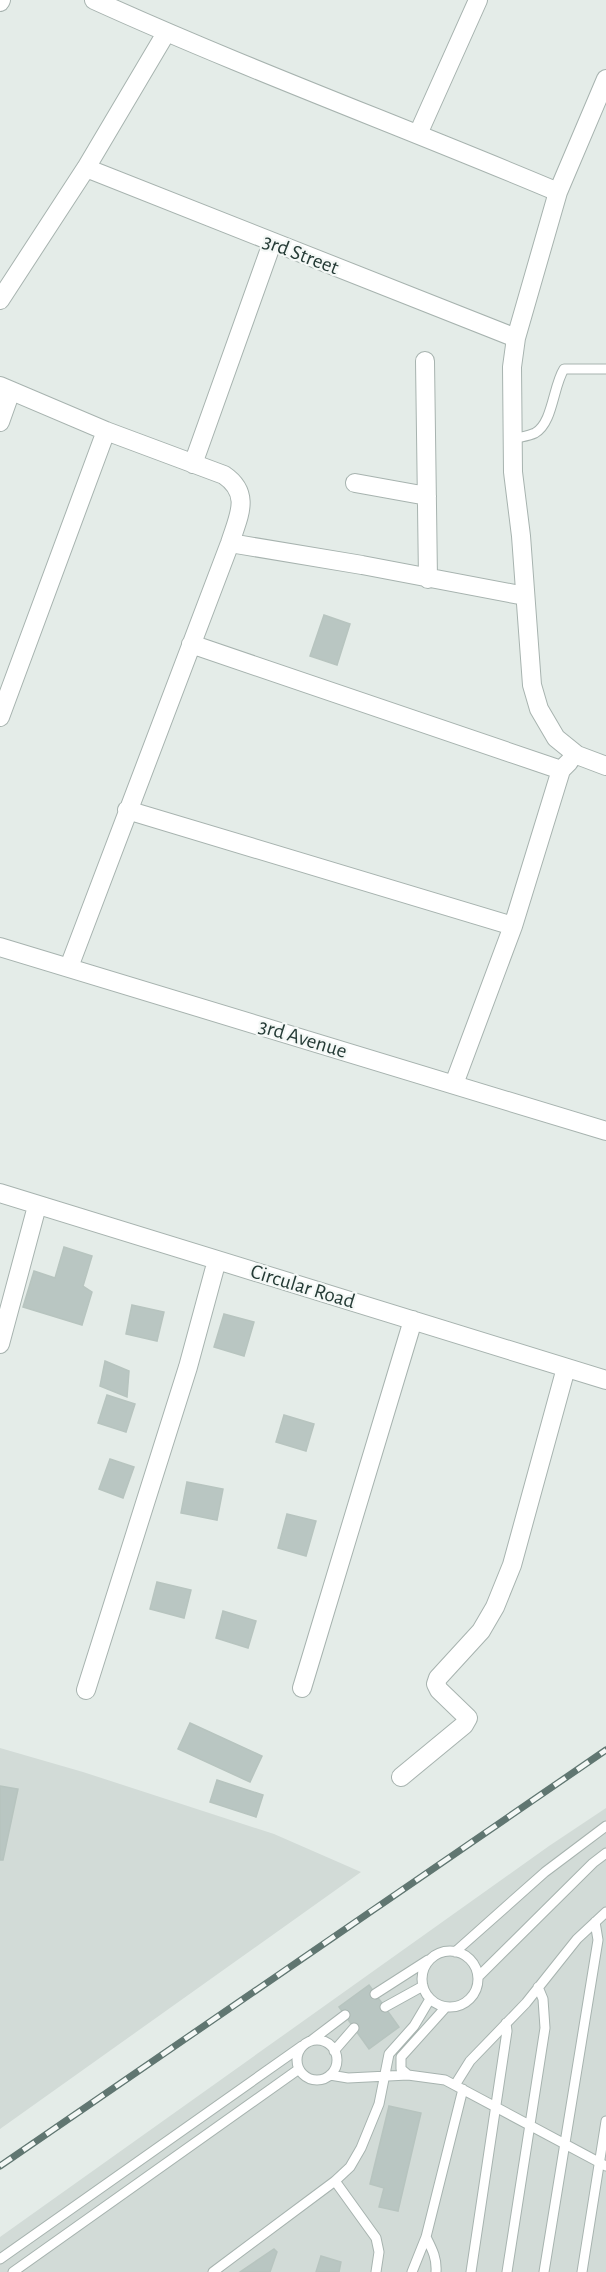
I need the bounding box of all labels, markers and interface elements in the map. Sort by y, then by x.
street label: 3rd Street [260,230,342,279]
street label: 3rd Avenue [256,1015,349,1062]
street label: Circular Road [248,1261,358,1312]

